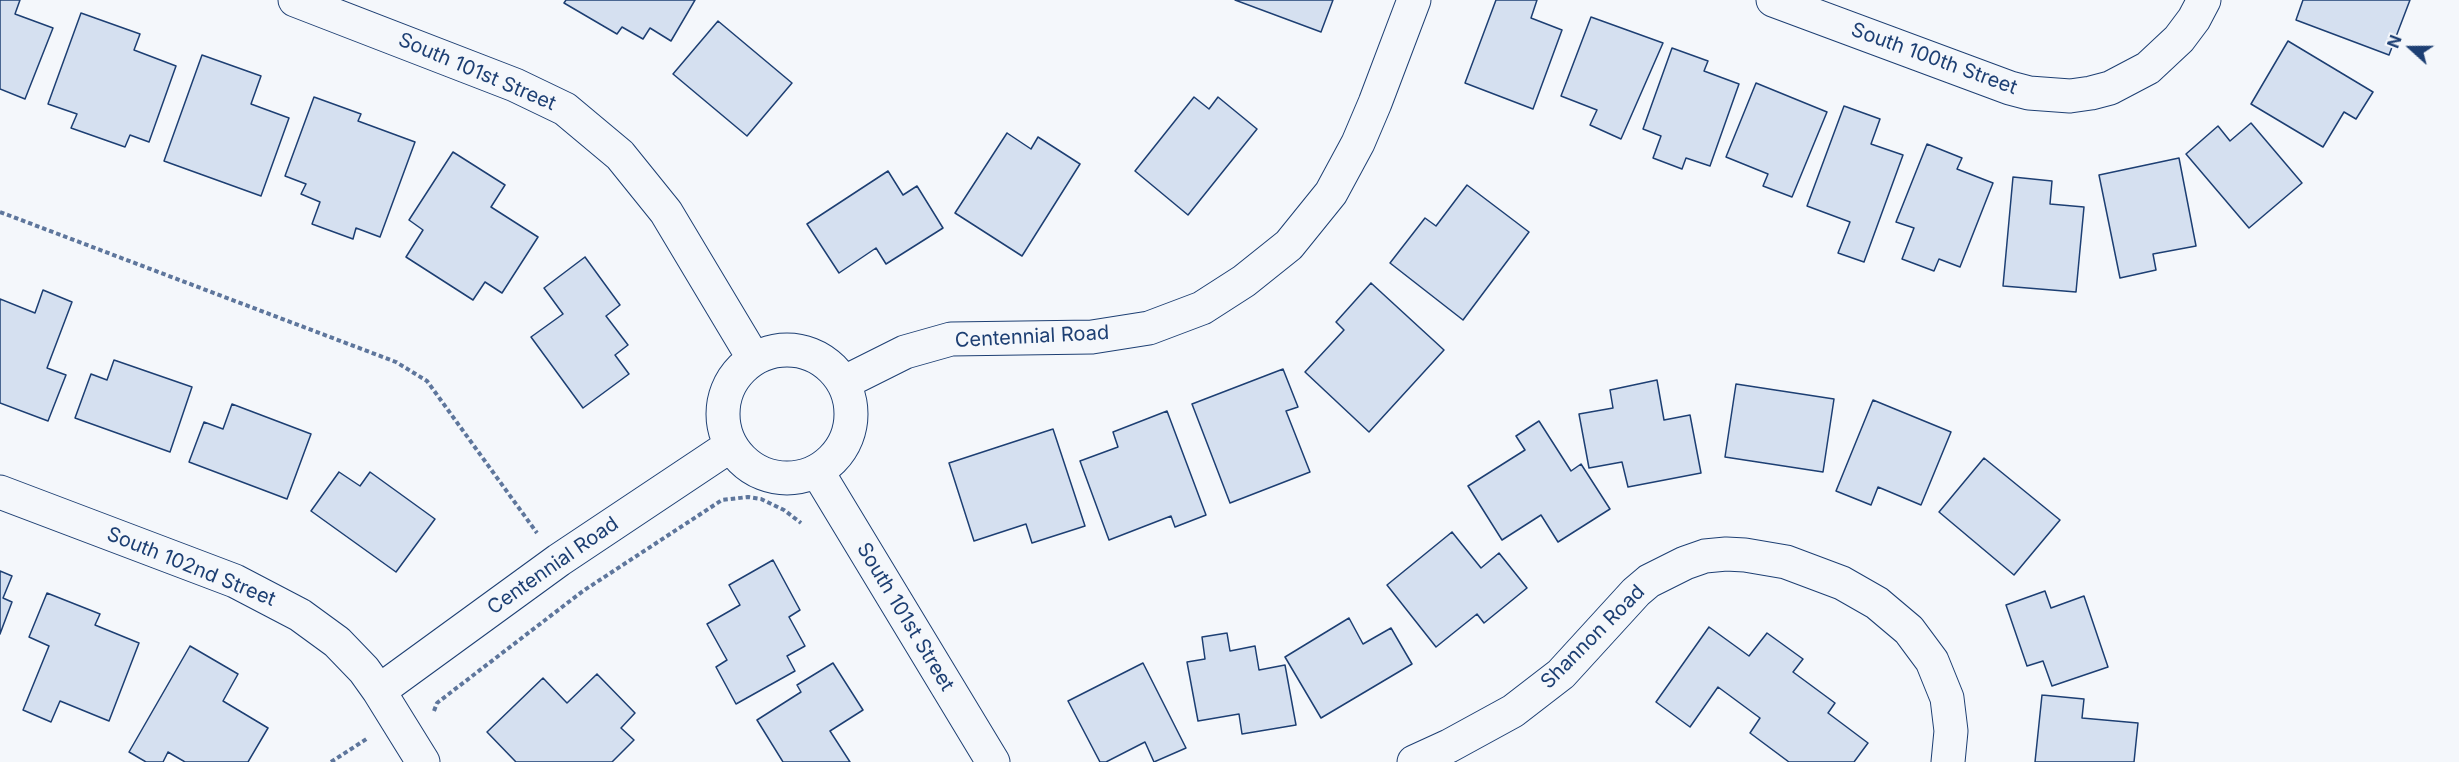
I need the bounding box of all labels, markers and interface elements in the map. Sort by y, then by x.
street label: South 100th Street [1848,18,2020,100]
north arrow [2381,18,2441,78]
street label: South 101st Street [395,28,559,116]
text: N [2383,32,2406,51]
street label: Centennial Road [954,321,1110,353]
street label: Centennial Road [483,512,623,620]
street label: South 102nd Street [103,522,279,612]
street label: South 101st Street [851,539,959,695]
street label: Shannon Road [1536,580,1650,694]

